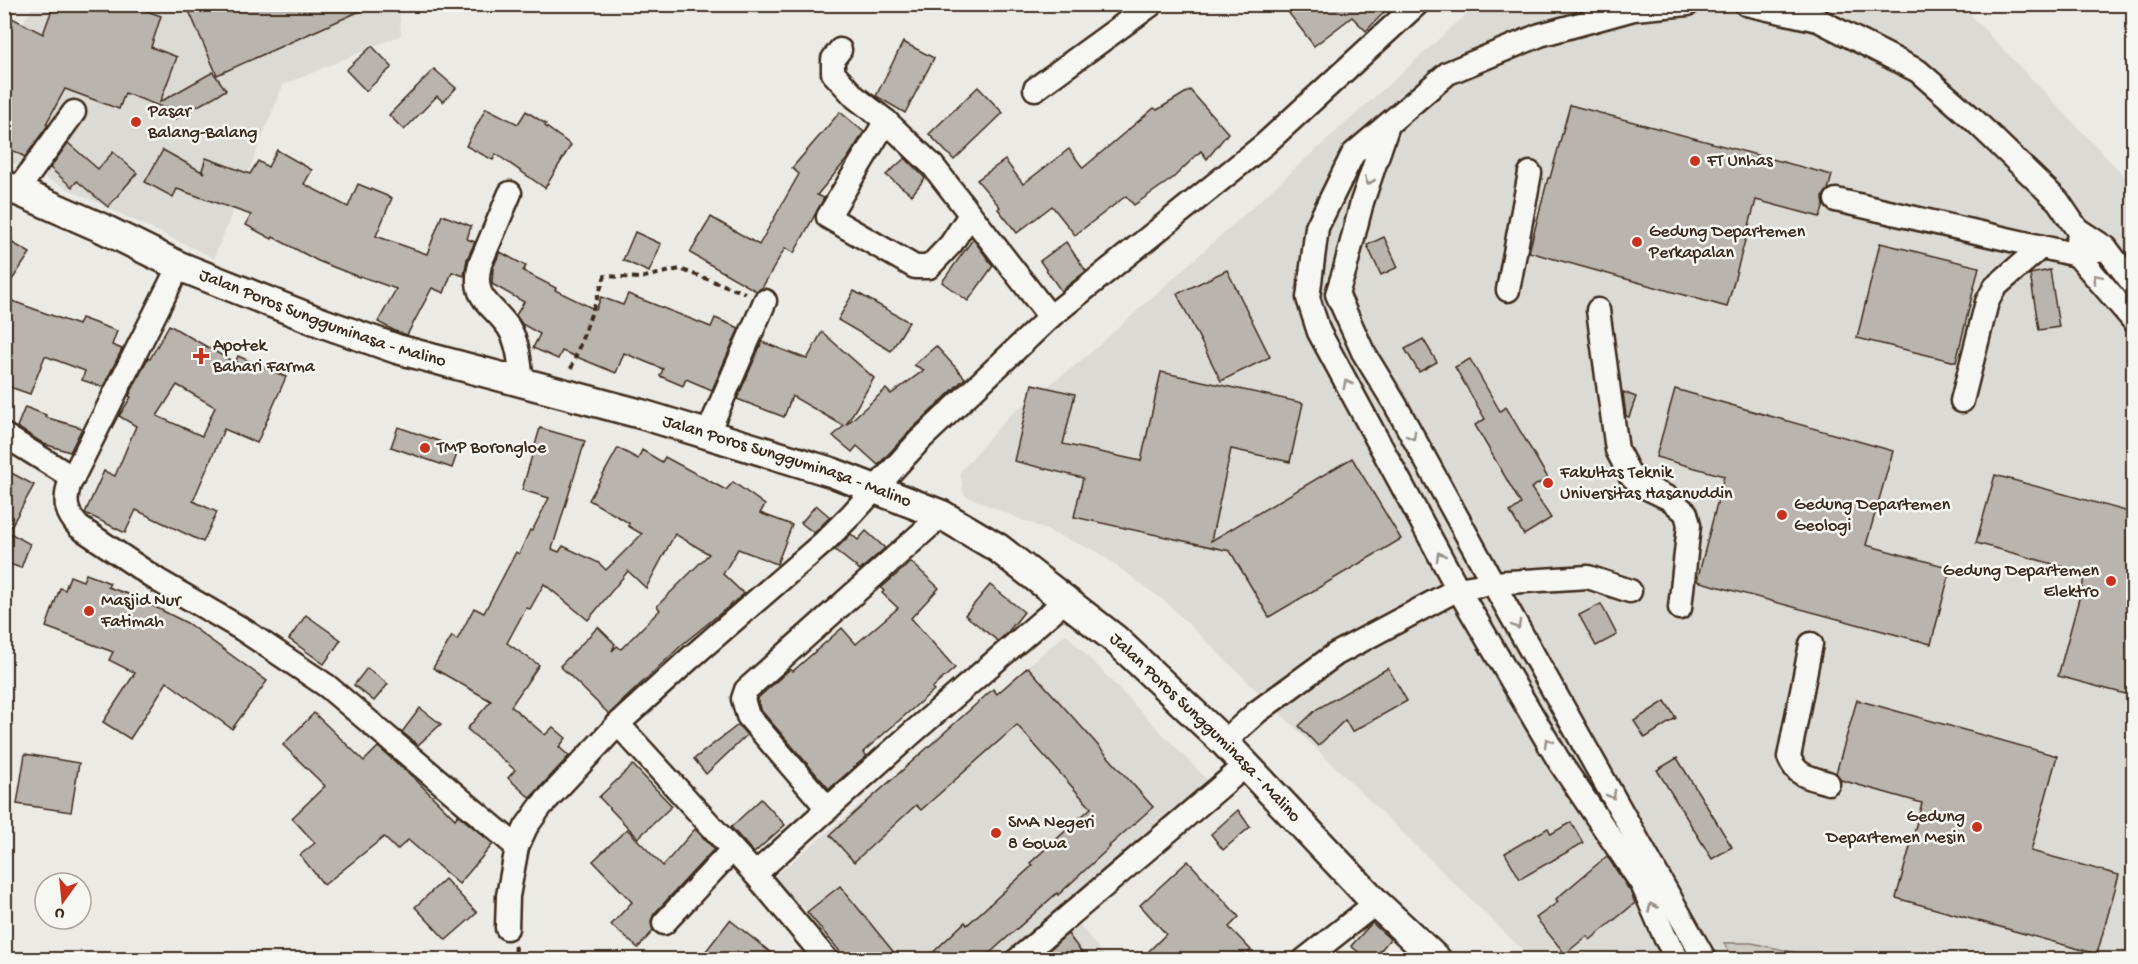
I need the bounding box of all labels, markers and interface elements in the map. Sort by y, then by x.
place label: Pasar Balang-Balang [147,102,258,144]
marker: Pasar Balang-Balang [129,115,143,129]
place label: FT Unhas [1706,151,1774,172]
marker: FT Unhas [1688,154,1702,168]
one-way arrow [1364,175,1377,185]
place label: Gedung Departemen Perkapalan [1648,222,1806,264]
marker: Gedung Departemen Perkapalan [1630,235,1644,249]
street label: Jalan Poros Sungguminasa - Malino [196,265,448,372]
one-way arrow [2093,274,2104,285]
place label: Apotek Bahari Farma [212,336,316,378]
marker: Apotek Bahari Farma [194,349,208,363]
one-way arrow [1343,380,1354,391]
street label: Jalan Poros Sungguminasa - Malino [660,411,914,513]
one-way arrow [1405,430,1416,440]
place label: TMP Borongloe [436,438,547,459]
marker: TMP Borongloe [418,441,432,455]
place label: Fakultas Teknik Universitas Hasanuddin [1559,463,1733,505]
marker: Fakultas Teknik Universitas Hasanuddin [1541,476,1555,490]
place label: Gedung Departemen Geologi [1794,495,1951,537]
marker: Gedung Departemen Geologi [1775,508,1789,522]
one-way arrow [1435,552,1447,562]
place label: Gedung Departemen Elektro [1943,561,2099,603]
marker: Gedung Departemen Elektro [2104,574,2118,588]
place label: Masjid Nur Fatimah [100,591,182,633]
marker: Masjid Nur Fatimah [82,604,96,618]
one-way arrow [1510,619,1521,629]
street label: Jalan Poros Sungguminasa - Malino [1105,629,1305,827]
one-way arrow [1544,738,1556,749]
one-way arrow [1605,789,1617,799]
place label: Gedung Departemen Mesin [1825,807,1965,849]
place label: SMA Negeri 8 Gowa [1008,813,1095,855]
marker: Gedung Departemen Mesin [1970,820,1984,834]
marker: SMA Negeri 8 Gowa [989,826,1003,840]
north arrow [33,871,93,931]
text: U [52,902,67,922]
one-way arrow [1648,903,1660,914]

